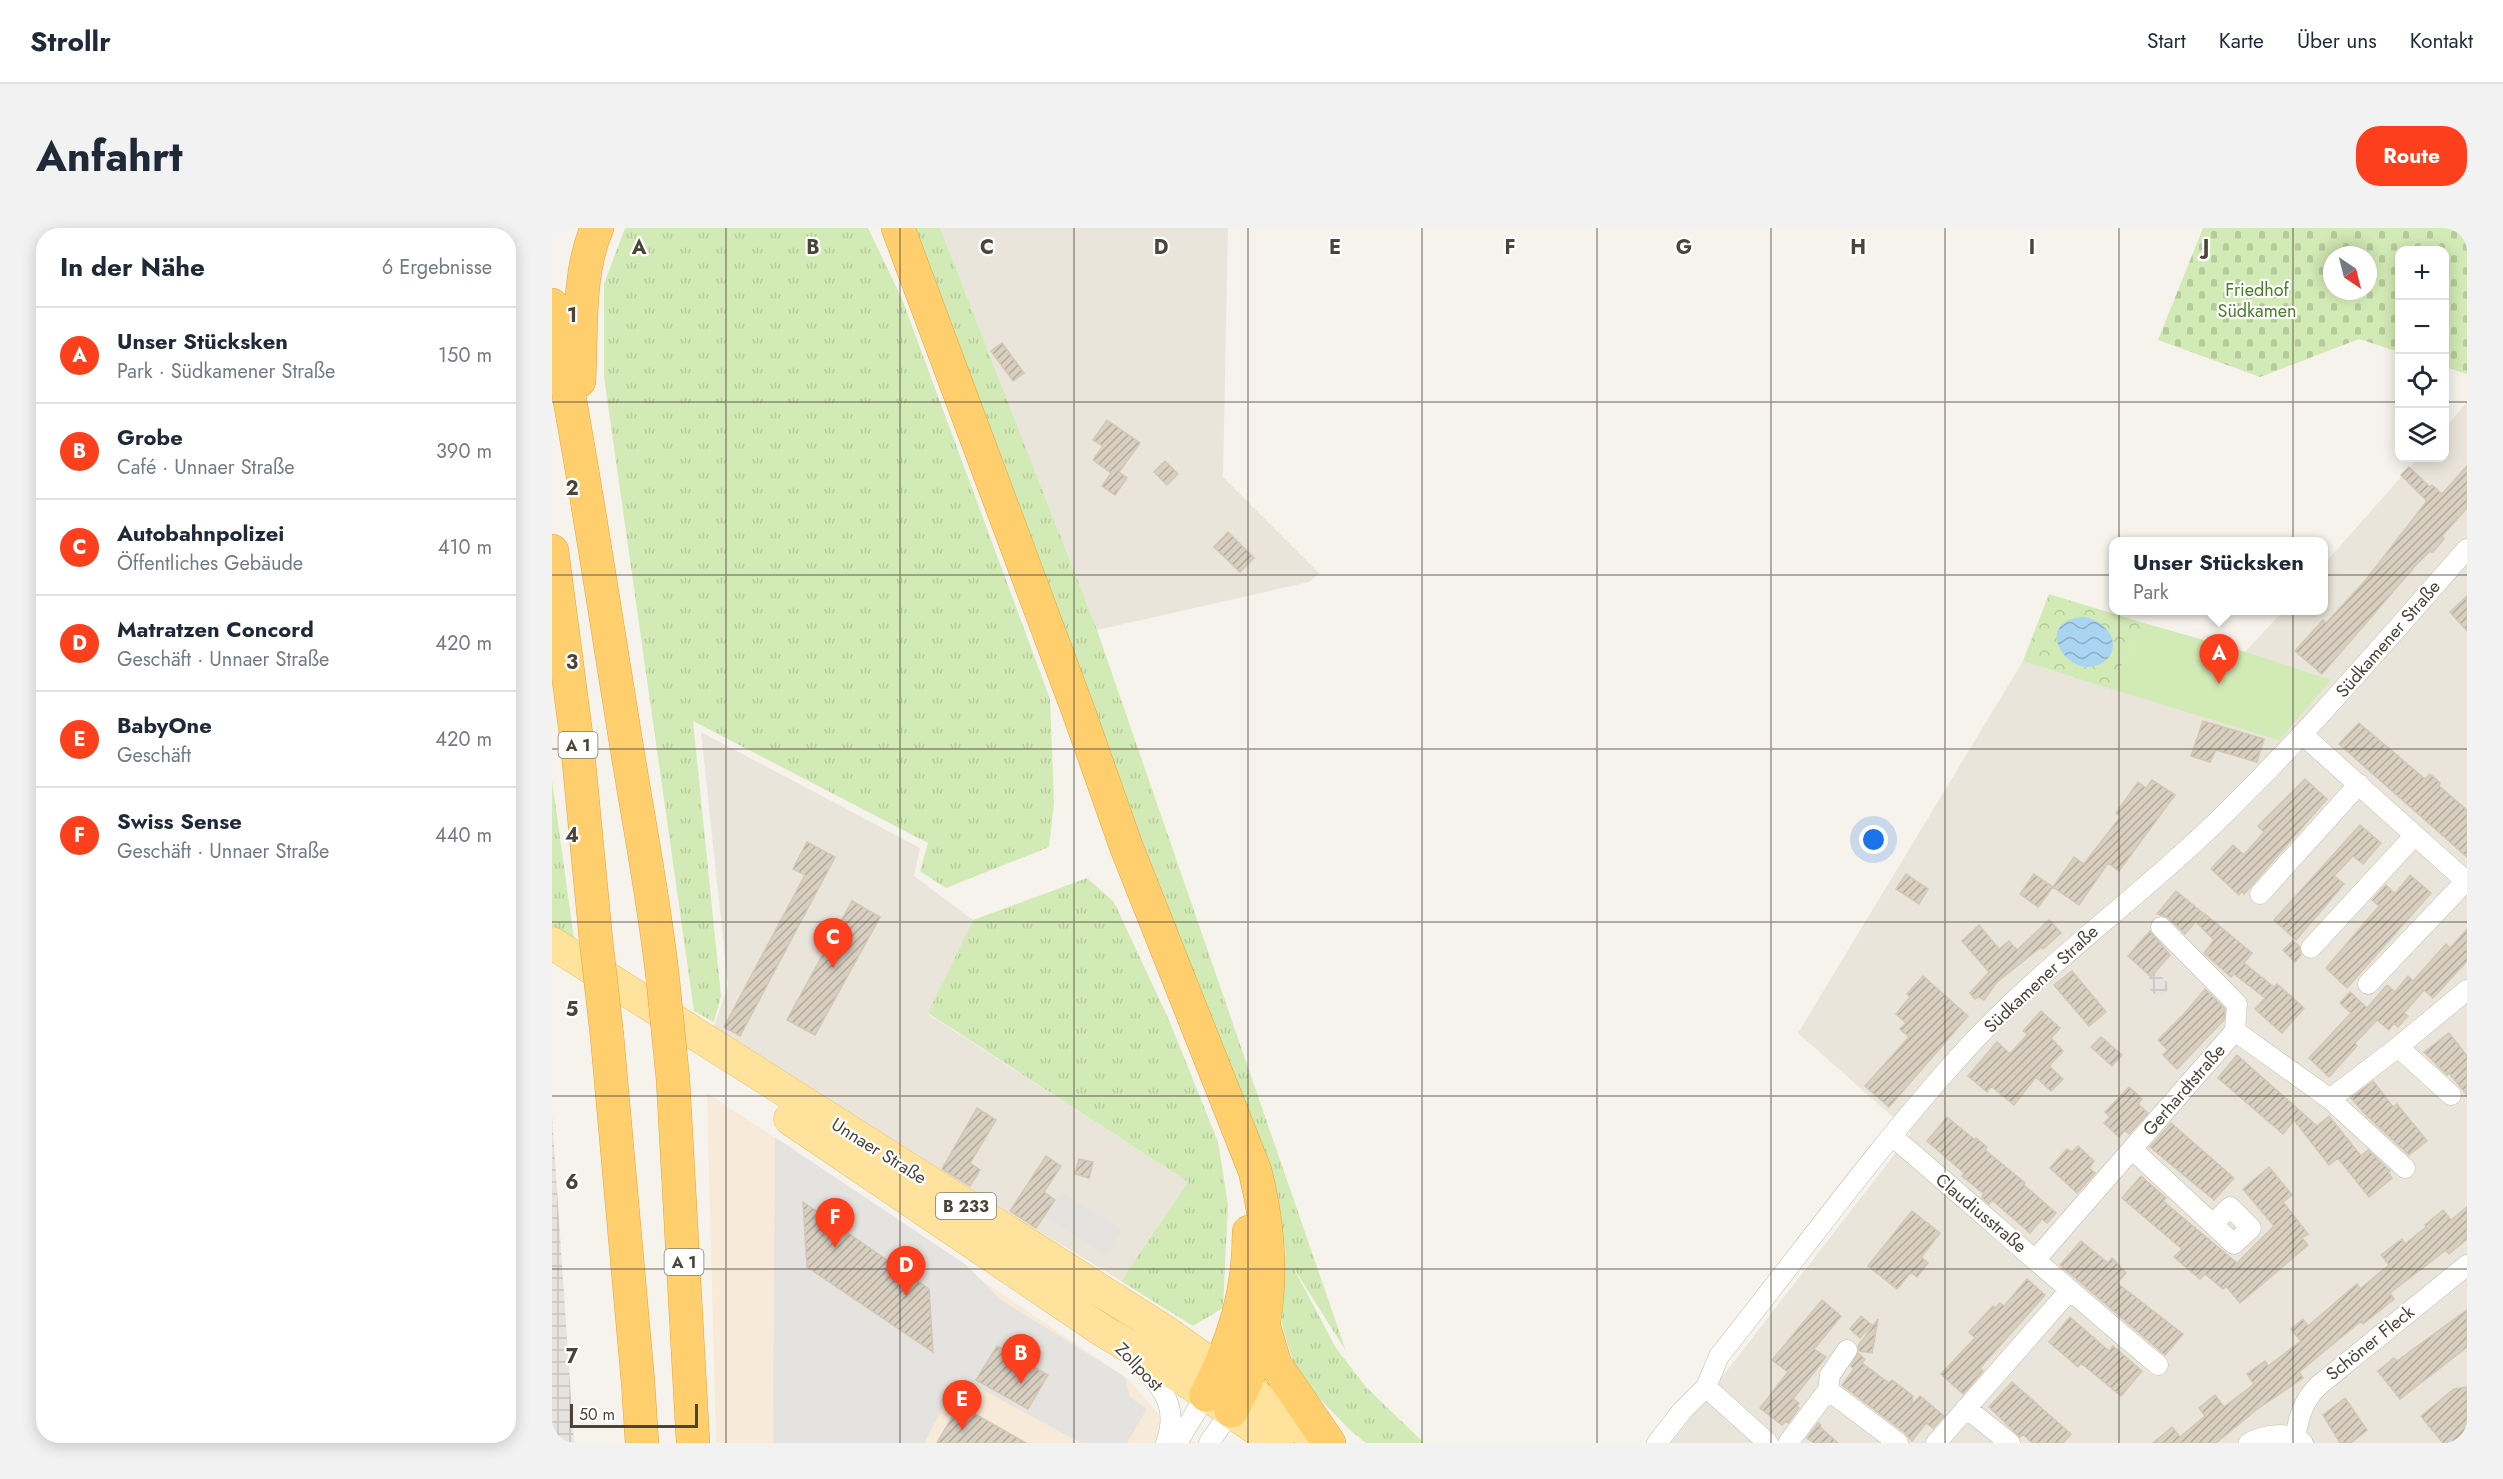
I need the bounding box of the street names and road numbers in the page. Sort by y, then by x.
street label: Südkamener Straße [2330,575,2446,703]
road number: A 1 [558,732,598,758]
street label: Südkamener Straße [1978,919,2104,1039]
street label: Gerhardtstraße [2137,1038,2231,1142]
street label: Unnaer Straße [826,1111,932,1191]
street label: Claudiusstraße [1930,1167,2032,1259]
road number: B 233 [936,1193,996,1219]
road number: A 1 [664,1249,704,1275]
street label: Schöner Fleck [2320,1299,2420,1387]
street label: Zollpost [1109,1337,1169,1398]

